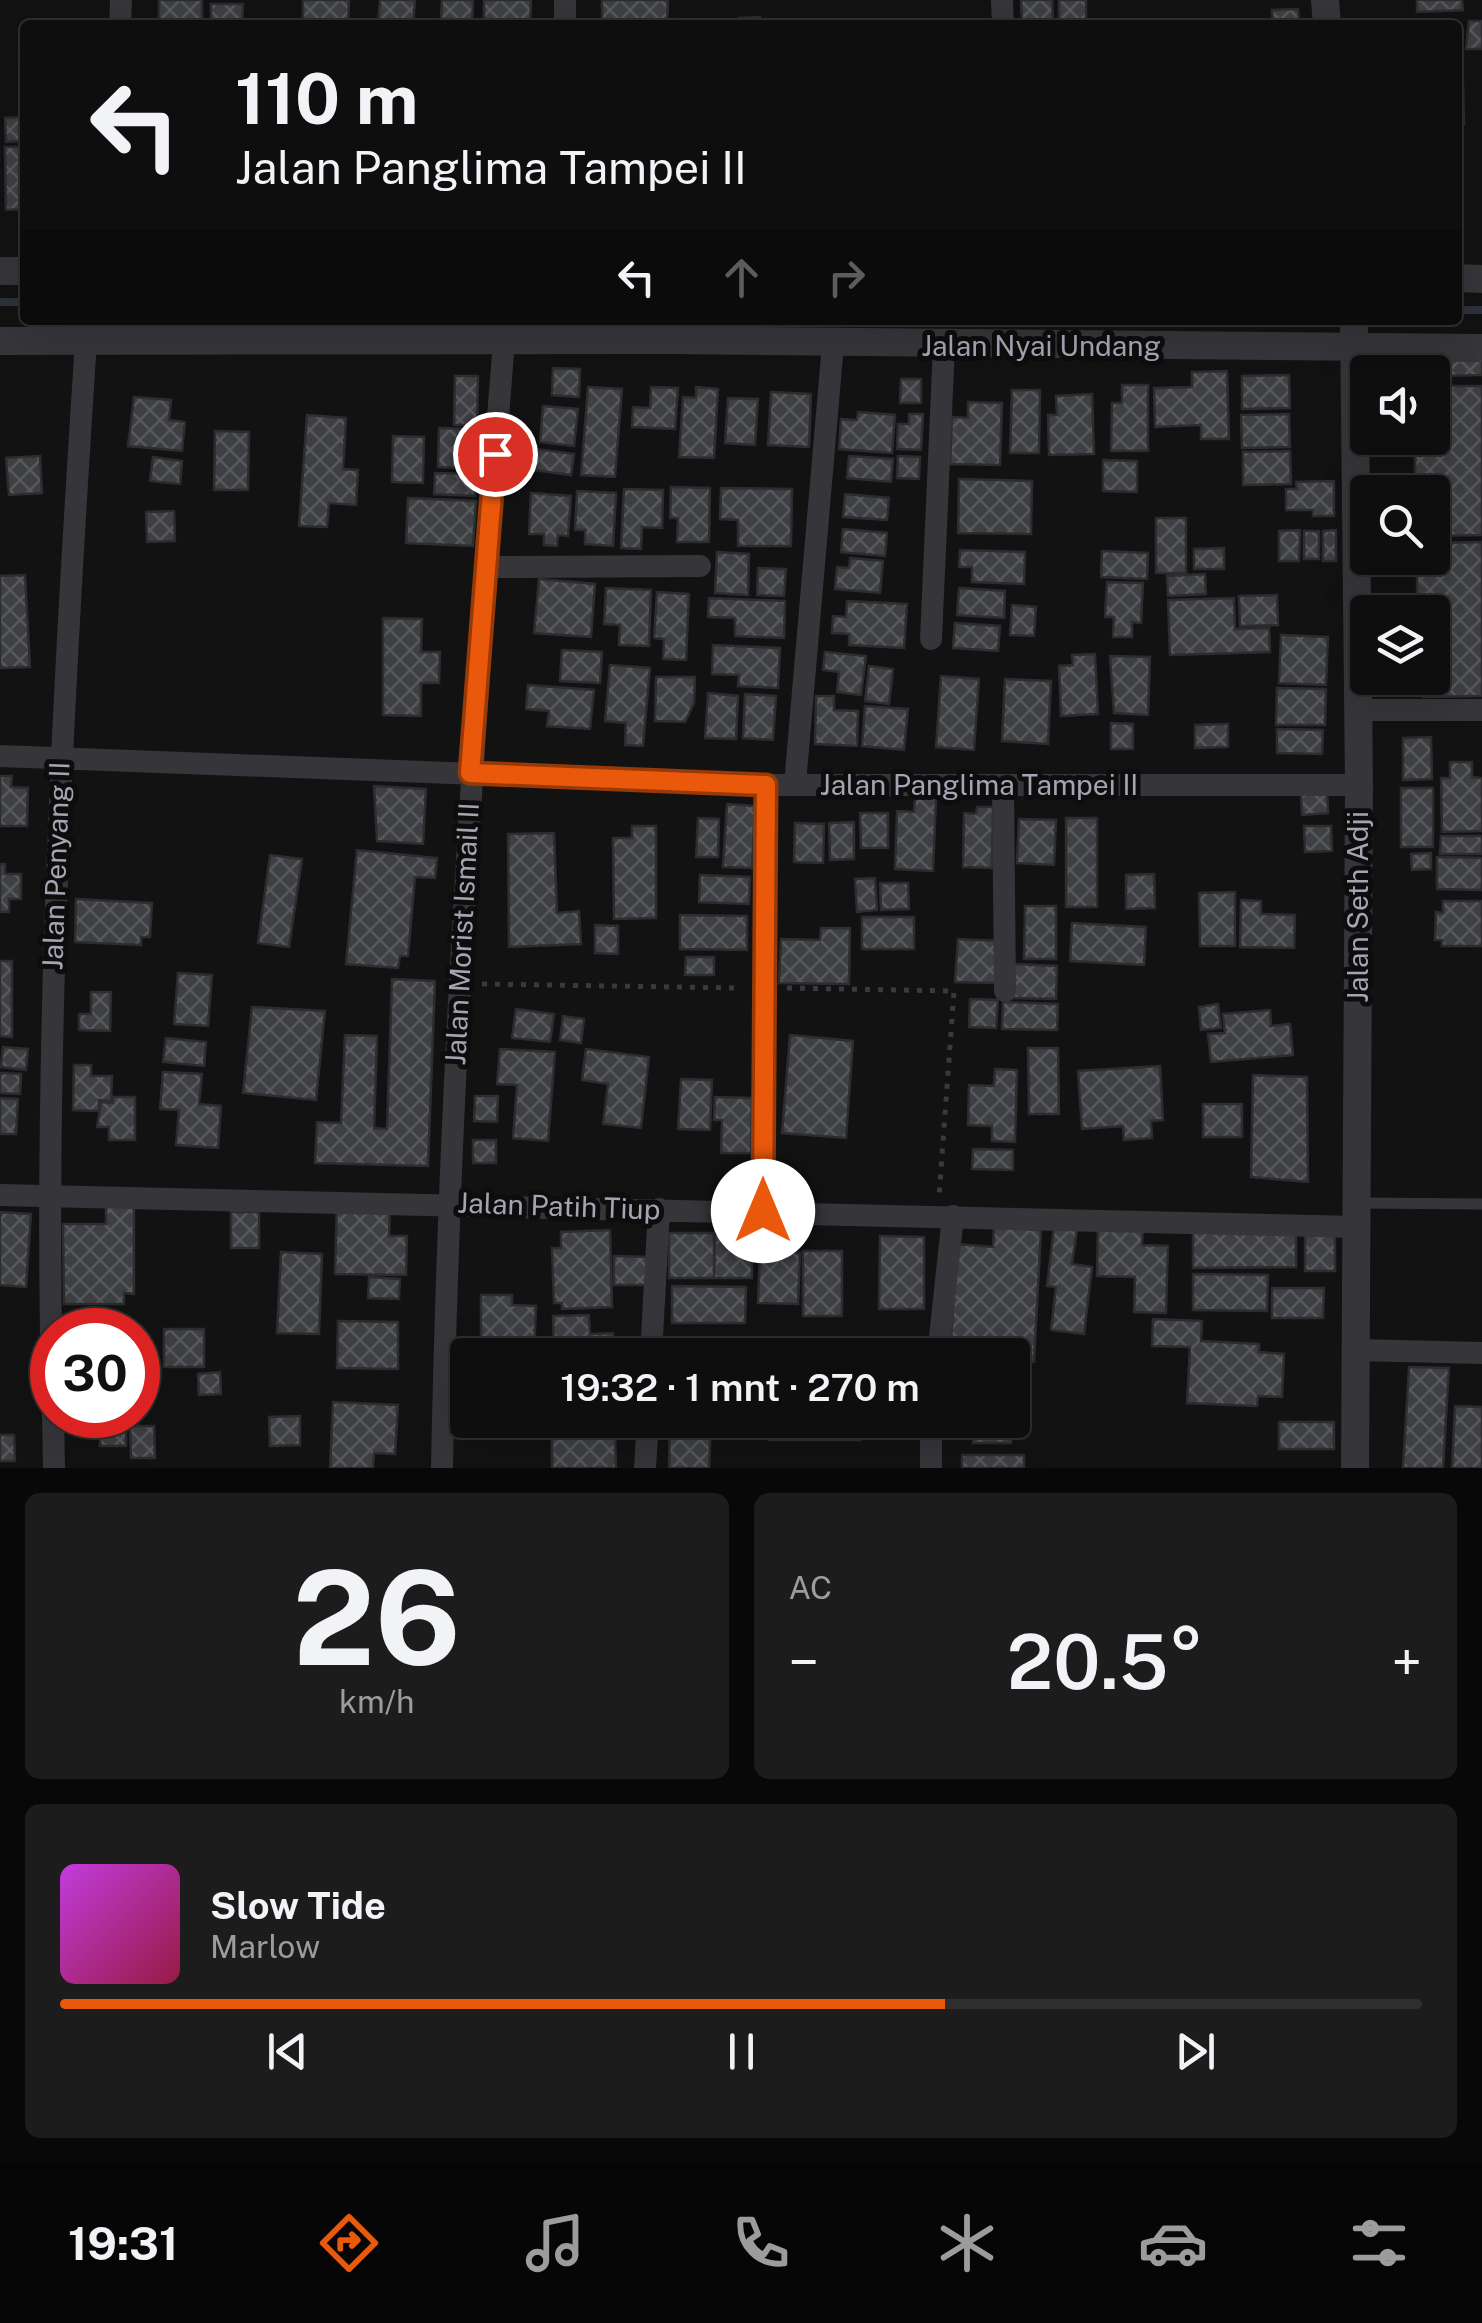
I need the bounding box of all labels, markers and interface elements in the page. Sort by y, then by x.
text: 110 m [235,57,419,140]
icon: left [70,60,200,190]
text: Jalan Panglima Tampei II [235,141,747,194]
icon: left [609,250,664,305]
icon: ahead [714,250,769,305]
icon: right [819,250,874,305]
street label: Jalan Nyai Undang [921,329,1161,362]
map controls [1350,355,1450,695]
button: sound [1350,355,1450,455]
pin [453,412,538,497]
icon: arrive [468,427,523,482]
button: search [1350,475,1450,575]
button: layers [1350,595,1450,695]
street label: Jalan Penyang II [35,761,76,971]
street label: Jalan Panglima Tampei II [820,768,1138,801]
street label: Jalan Morist Ismail II [438,802,485,1066]
street label: Jalan Seth Adji [1341,811,1374,1003]
position arrow [711,1159,815,1263]
street label: Jalan Patih Tiup [457,1185,661,1226]
speed limit sign: 30 [30,1308,160,1438]
text: 19:32 · 1 mnt · 270 m [560,1365,920,1410]
text: 26 [293,1542,461,1694]
text: AC [789,1569,832,1606]
text: 20.5° [1007,1618,1204,1706]
text: − [789,1630,819,1694]
text: + [1392,1630,1422,1694]
text: km/h [339,1683,414,1720]
text: Slow Tide [210,1883,386,1928]
text: Marlow [210,1928,320,1965]
icon: previous [260,2024,315,2079]
icon: pause [714,2024,769,2079]
icon: next [1168,2024,1223,2079]
icon: directions [314,2208,384,2278]
icon: music [520,2208,590,2278]
icon: phone [726,2208,796,2278]
icon: climate [932,2208,1002,2278]
icon: car [1138,2208,1208,2278]
icon: filters [1344,2208,1414,2278]
text: 19:31 [68,2217,178,2270]

